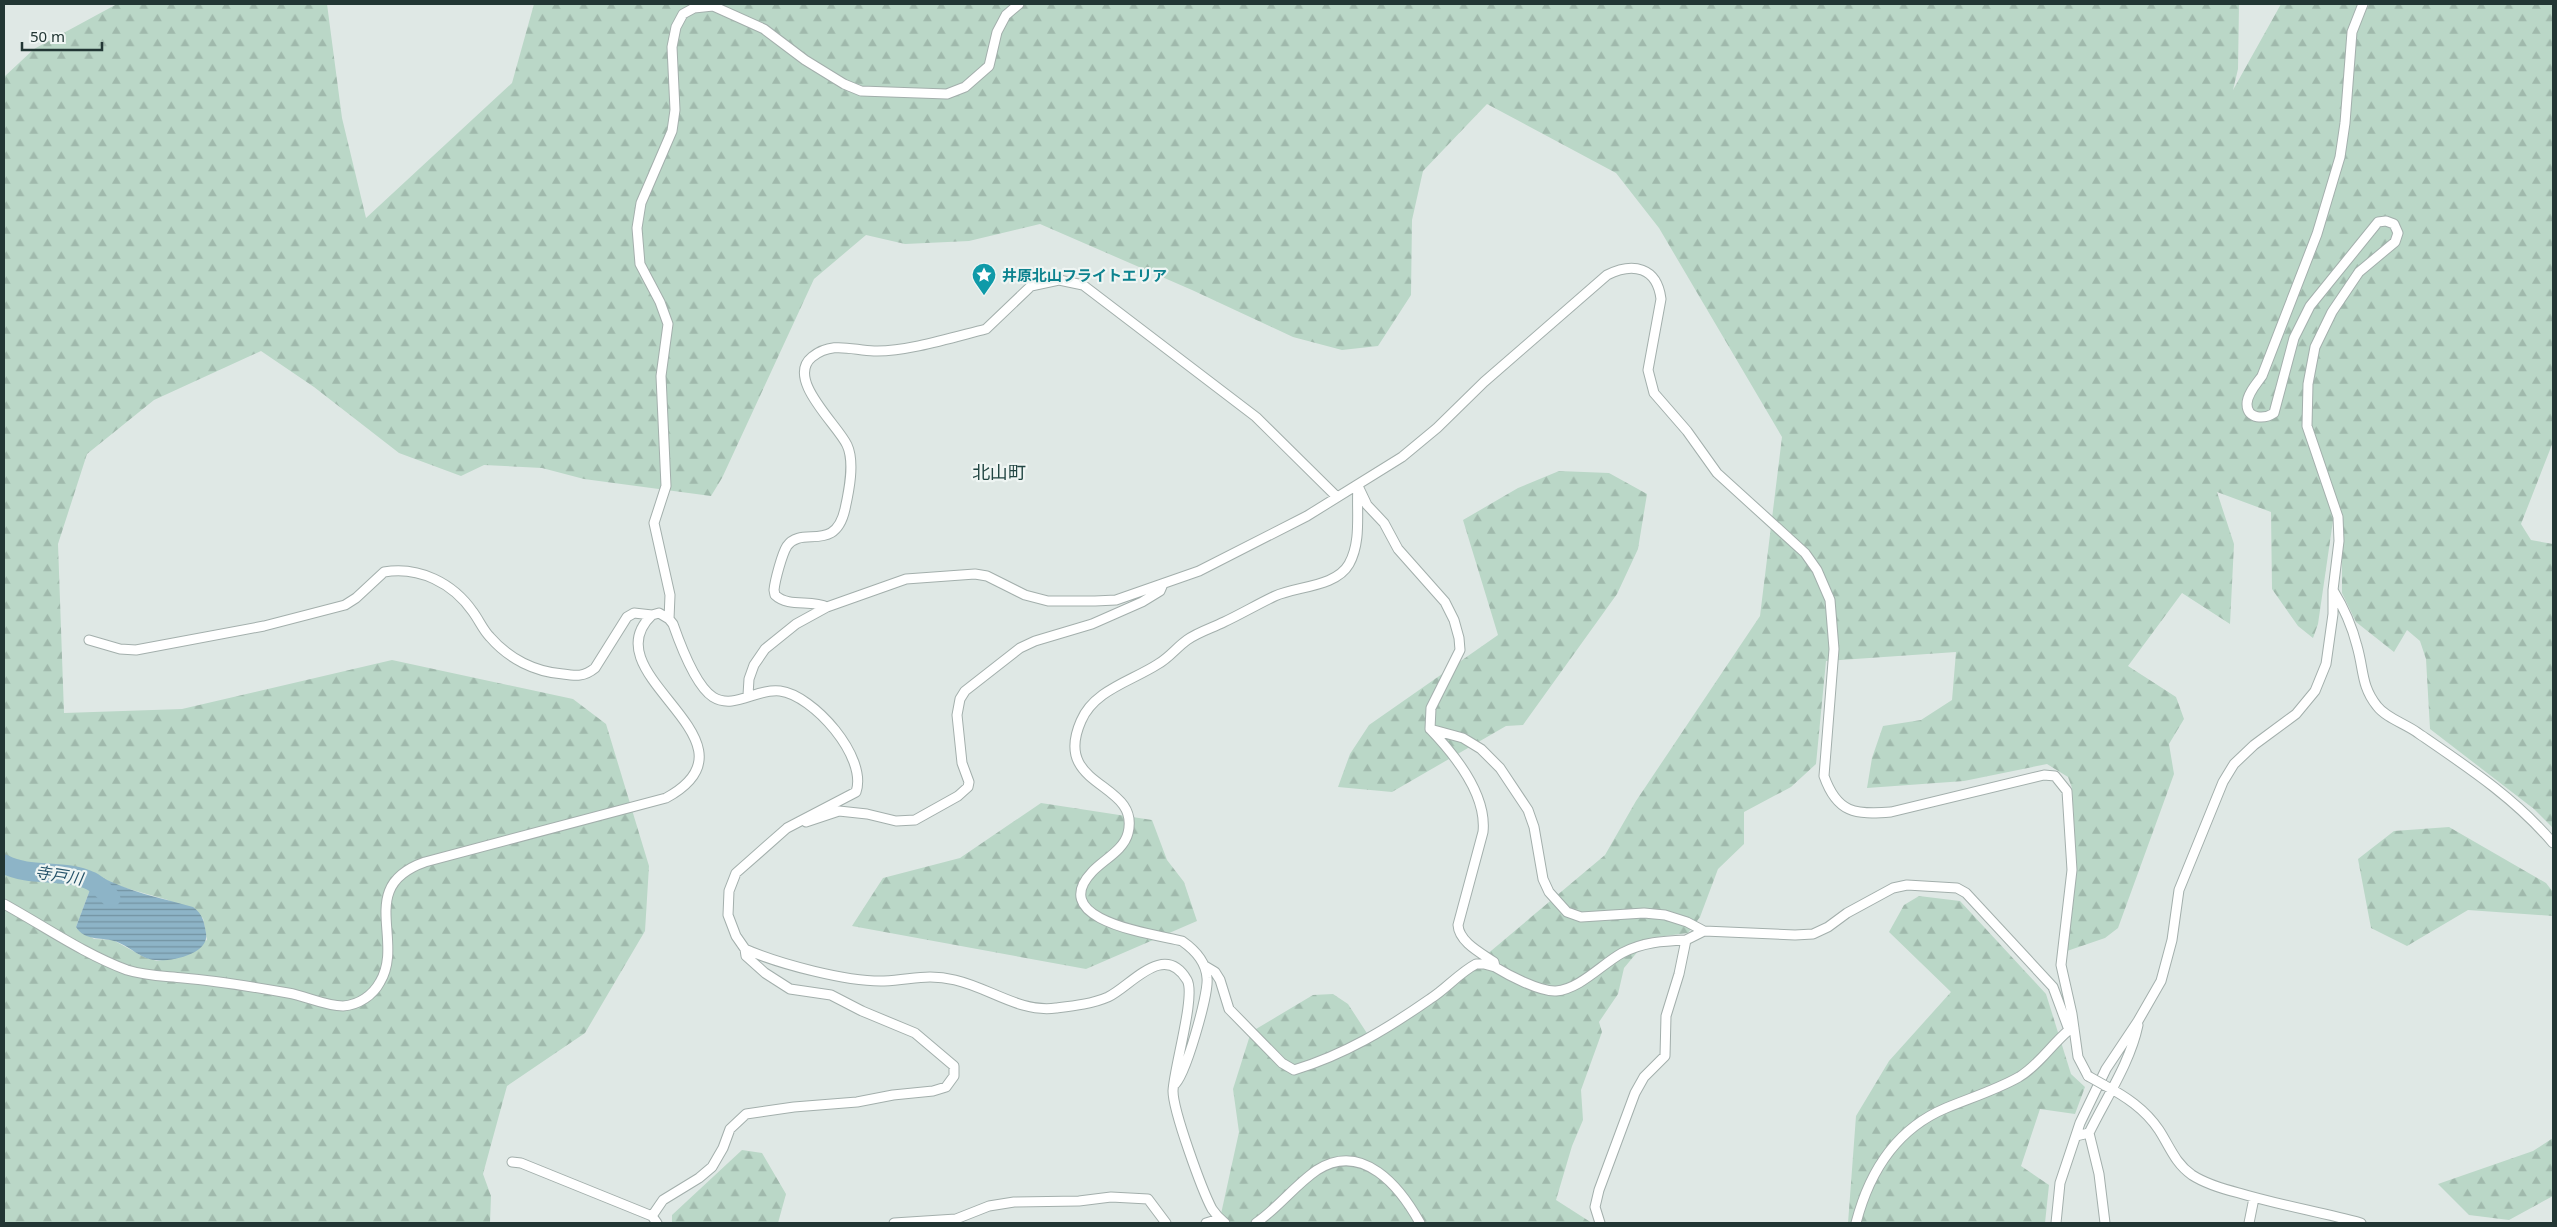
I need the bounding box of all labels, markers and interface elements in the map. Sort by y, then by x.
scale bar [22,20,102,52]
text: 50 m [30,26,65,46]
place icon: 井原北山フライトエリア [971,262,997,296]
place label: 井原北山フライトエリア [1002,265,1167,285]
district label: 北山町 [972,460,1026,484]
water label: 寺戸川 [34,860,86,890]

